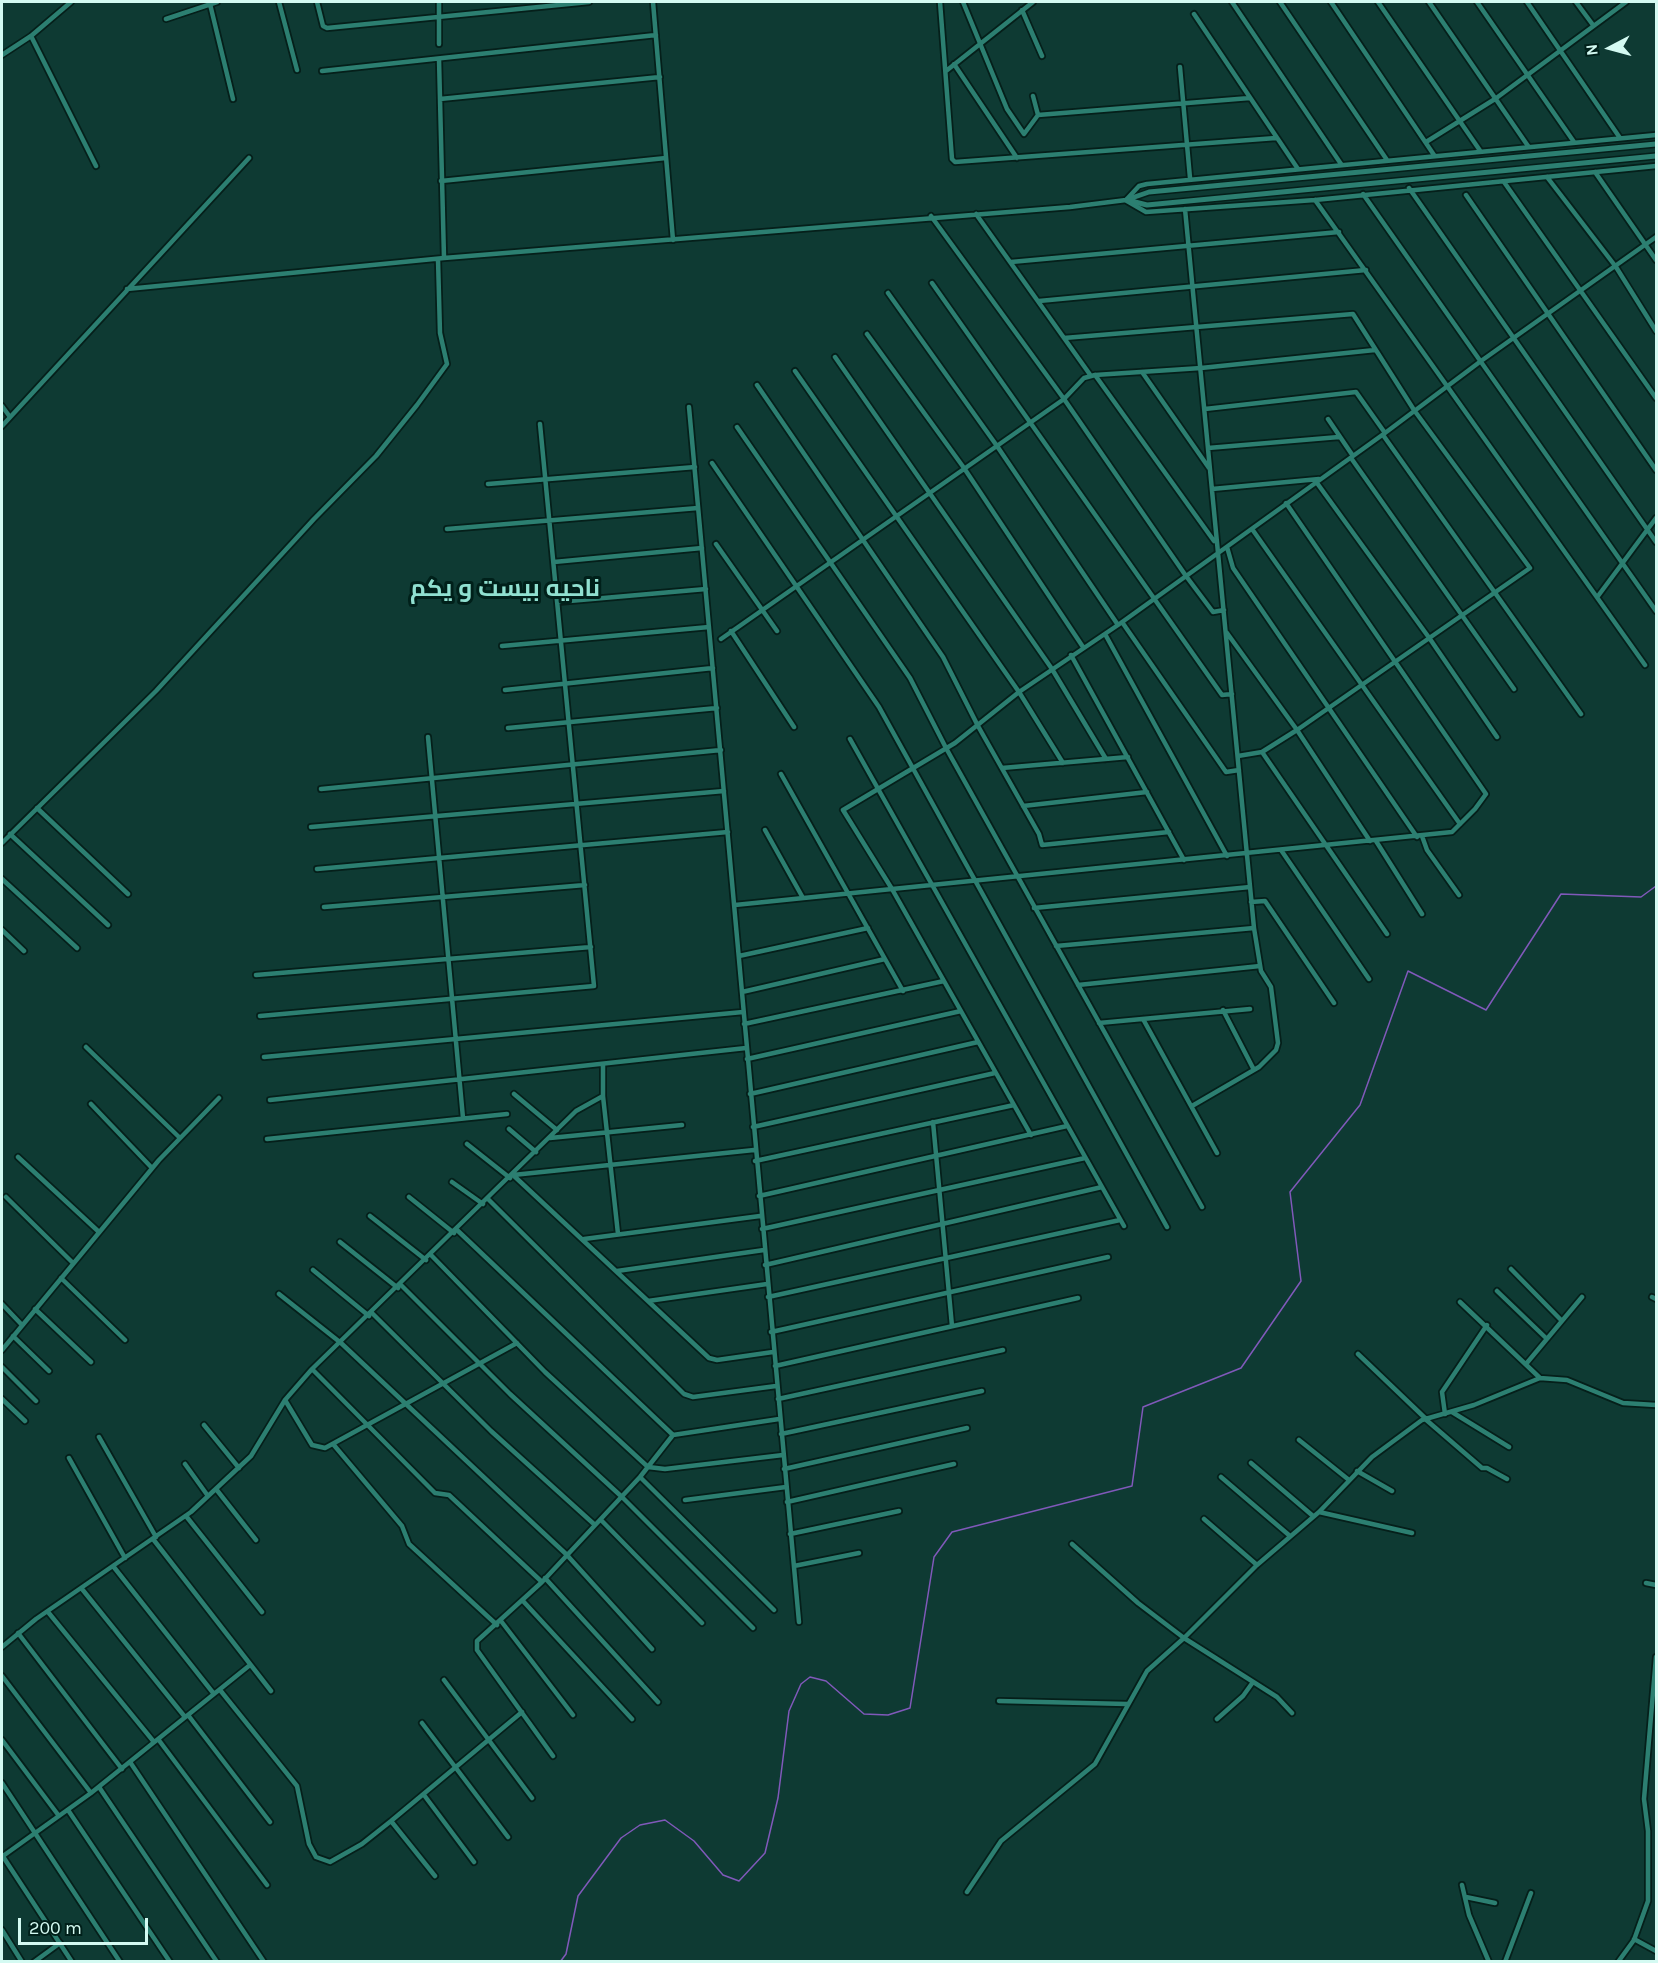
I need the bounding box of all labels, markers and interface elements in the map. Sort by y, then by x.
north arrow [1580,18,1640,78]
text: N [1582,43,1602,57]
district label: ناحیه بیست و یکم [410,575,600,603]
scale bar [21,1906,152,1944]
text: 200 m [29,1917,82,1939]

